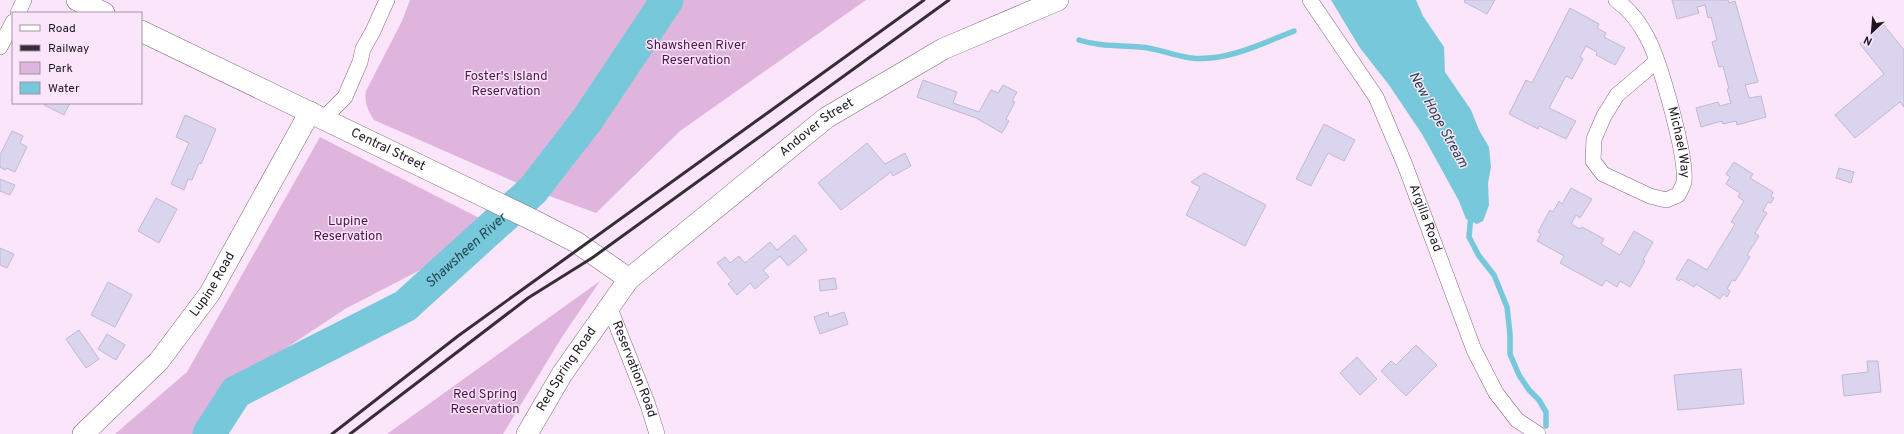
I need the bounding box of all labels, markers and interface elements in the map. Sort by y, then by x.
legend [12,12,142,104]
north arrow [1852,12,1892,52]
text: Road [48,21,76,37]
text: N [1861,32,1875,48]
park label: Shawsheen River Reservation [646,38,746,69]
text: Railway [48,41,89,57]
text: Park [48,61,73,77]
park label: Foster's Island Reservation [464,69,548,100]
water label: New Hope Stream [1405,69,1472,172]
text: Water [48,81,80,97]
street label: Andover Street [776,95,857,161]
street label: Michael Way [1663,105,1692,178]
street label: Central Street [348,125,428,175]
street label: Argilla Road [1405,182,1445,254]
water label: Shawsheen River [422,208,511,292]
park label: Lupine Reservation [314,214,382,245]
street label: Lupine Road [187,250,239,320]
street label: Reservation Road [608,319,659,420]
street label: Red Spring Road [534,324,600,414]
park label: Red Spring Reservation [451,387,519,418]

